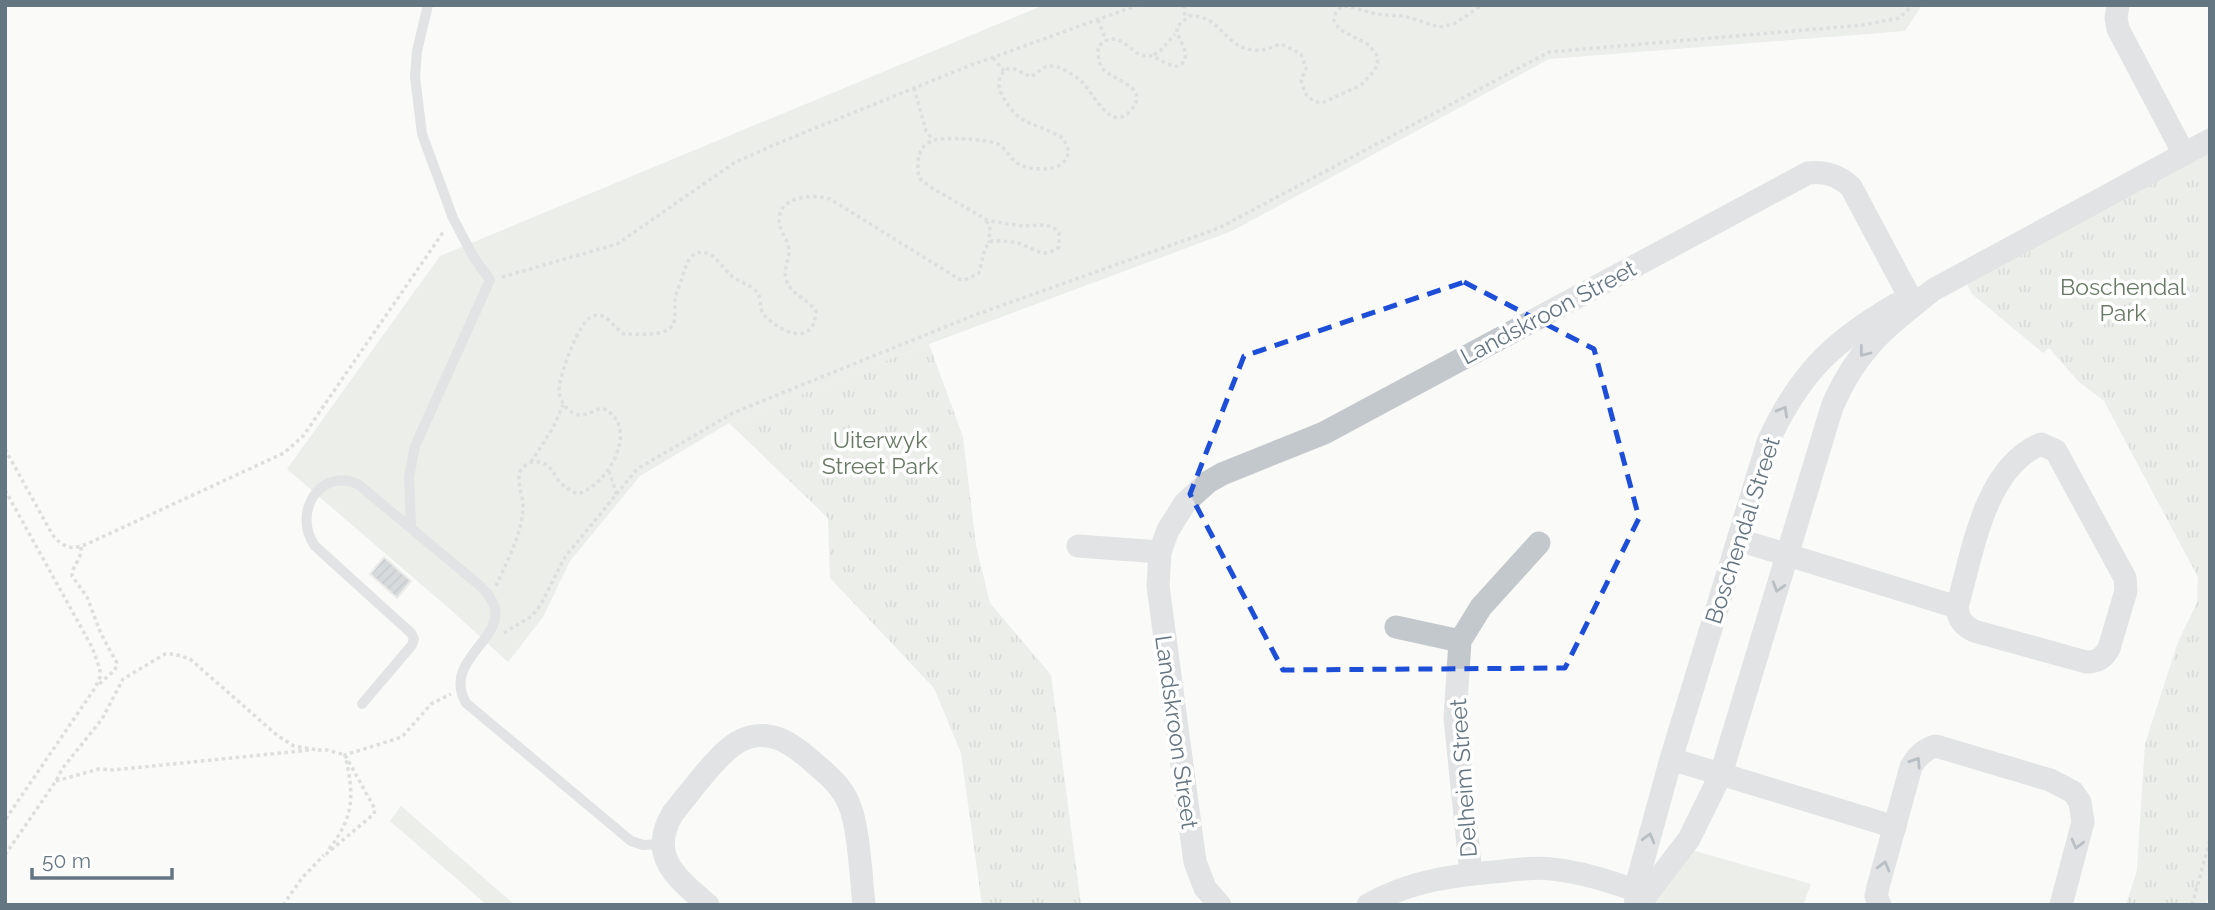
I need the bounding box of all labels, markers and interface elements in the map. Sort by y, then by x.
street label: Landskroon Street [1456,254,1641,370]
park label: Boschendal Park [2060,273,2187,326]
one-way arrow [1859,344,1872,356]
one-way arrow [1775,406,1788,419]
park label: Uiterwyk Street Park [822,426,938,479]
street label: Boschendal Street [1699,433,1785,627]
one-way arrow [1771,581,1786,593]
street label: Landskroon Street [1150,634,1204,831]
street label: Delheim Street [1444,698,1482,858]
one-way arrow [1908,757,1921,770]
one-way arrow [1640,833,1655,845]
scale bar [32,836,172,880]
one-way arrow [2071,837,2085,849]
text: 50 m [42,848,91,873]
one-way arrow [1876,860,1890,872]

